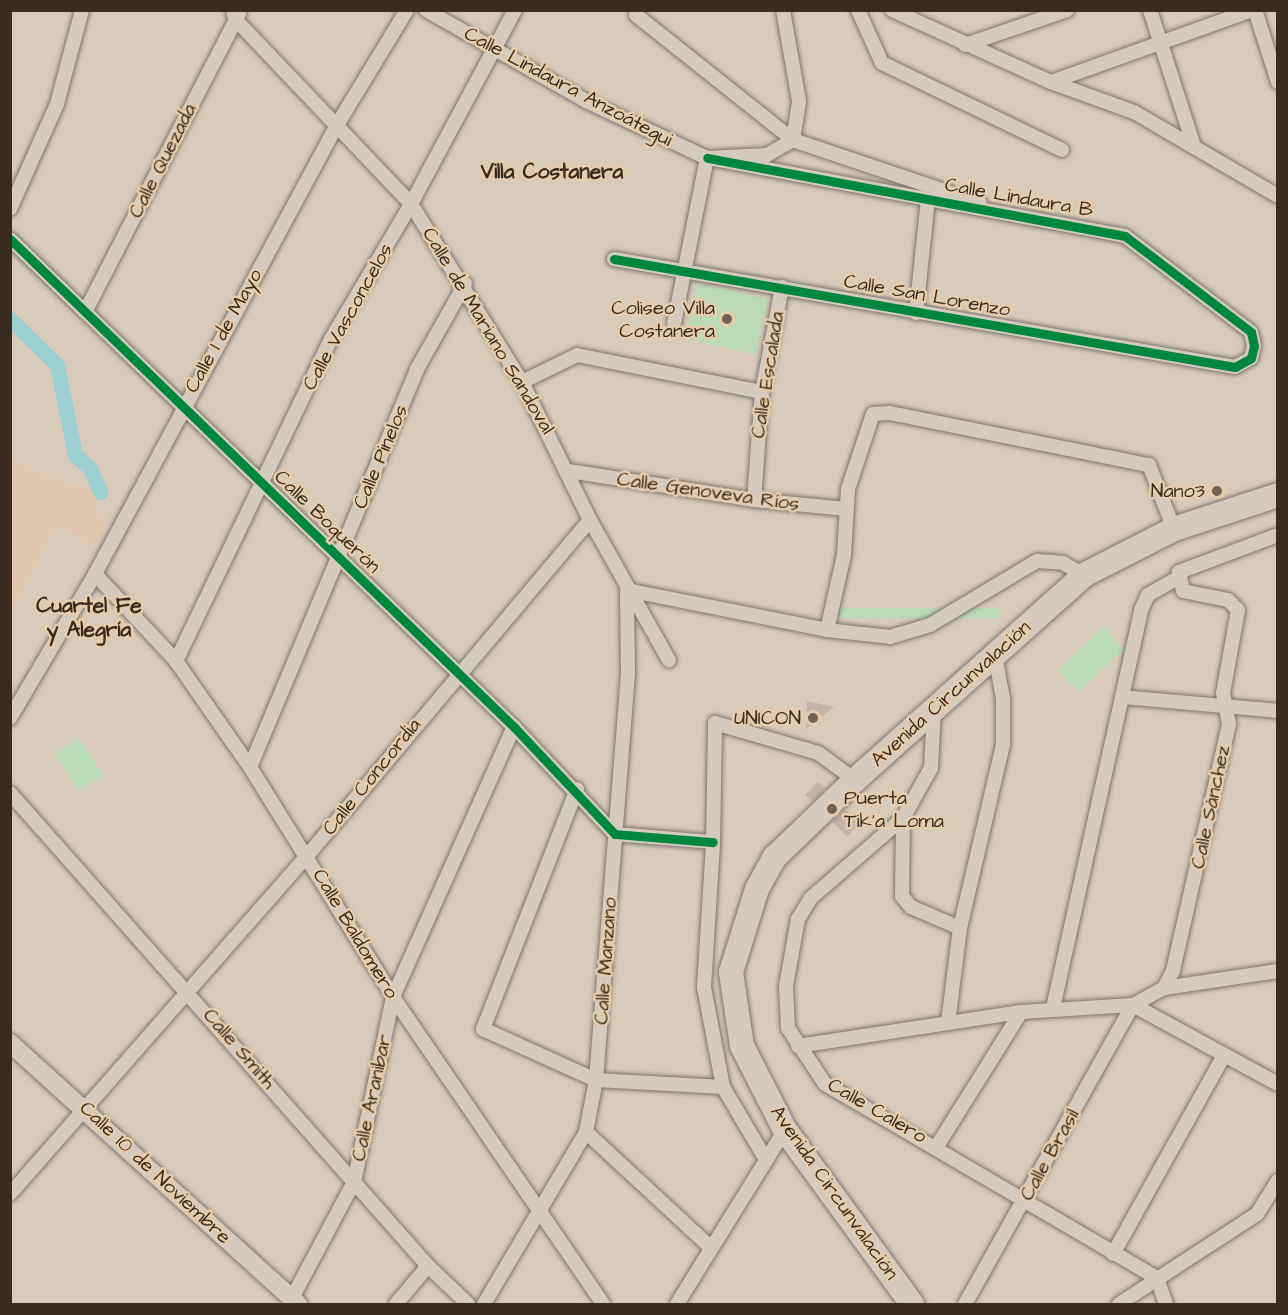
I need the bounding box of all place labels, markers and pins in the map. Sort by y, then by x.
place label: Coliseo Villa Costanera [611,296,715,343]
marker: Coliseo Villa Costanera [720,312,734,326]
place label: Nano3 [1151,479,1205,503]
marker: Nano3 [1210,484,1224,498]
place label: UNICON [734,706,801,730]
marker: UNICON [806,711,820,725]
place label: Puerta Tik'a Loma [844,786,944,833]
marker: Puerta Tik'a Loma [825,802,839,816]

